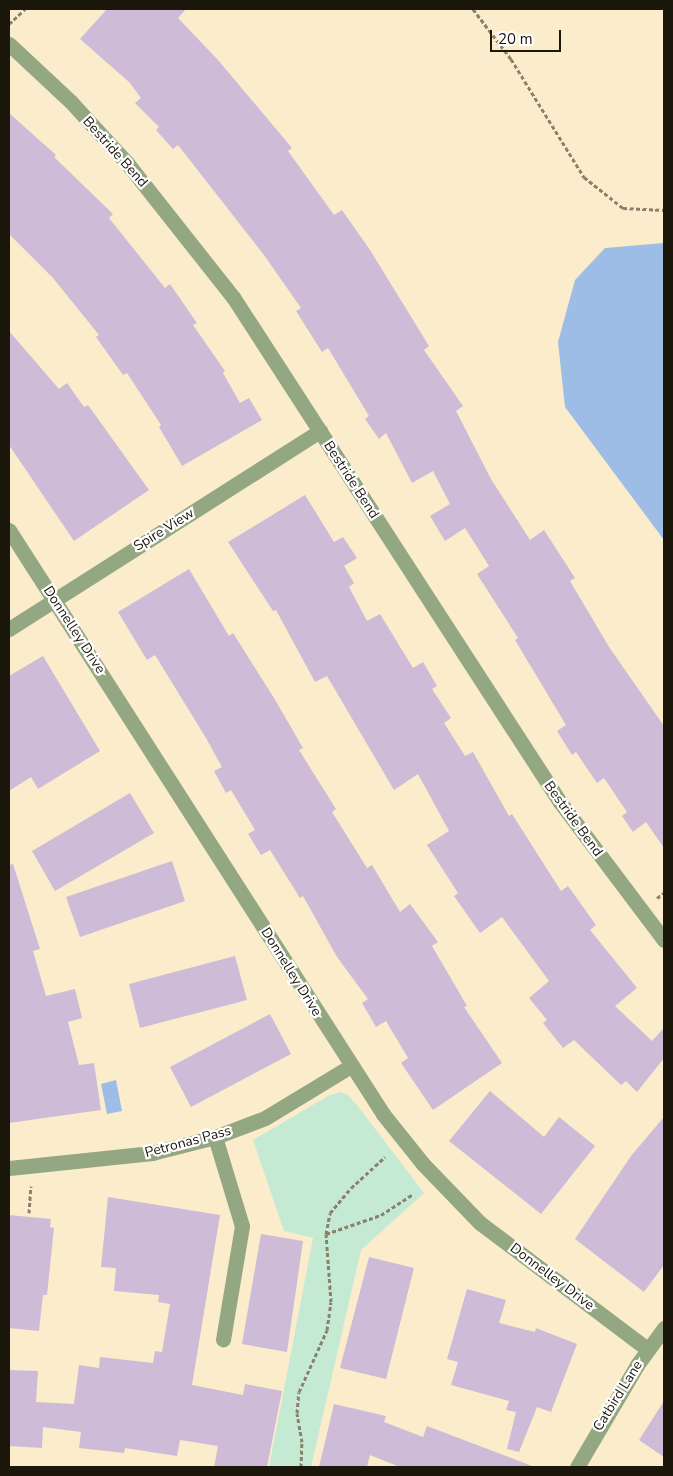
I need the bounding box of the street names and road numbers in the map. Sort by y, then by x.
street label: Bestride Bend [79,113,151,191]
street label: Bestride Bend [320,438,382,522]
street label: Spire View [131,505,197,555]
street label: Donnelley Drive [39,583,109,677]
street label: Bestride Bend [540,778,606,860]
street label: Donnelley Drive [257,925,325,1019]
street label: Petronas Pass [143,1122,233,1162]
street label: Donnelley Drive [507,1240,597,1314]
street label: Catbird Lane [590,1358,646,1434]

